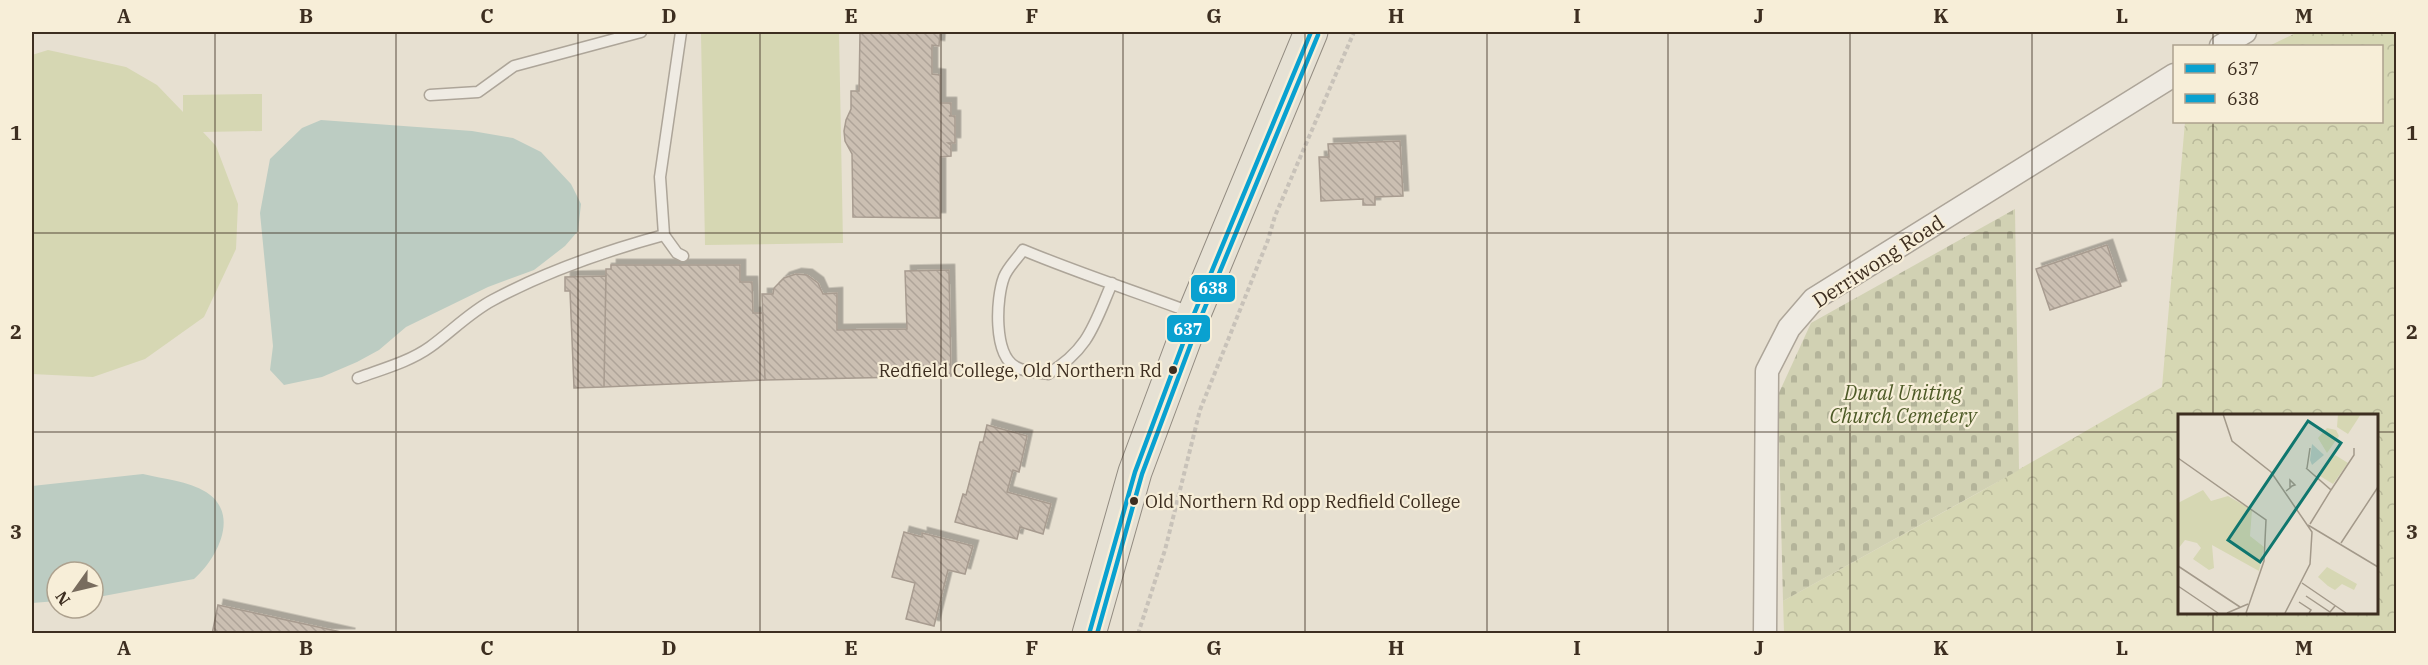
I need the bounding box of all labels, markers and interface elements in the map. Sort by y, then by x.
text: A [117,2,131,29]
text: B [299,2,313,29]
text: C [480,2,494,29]
text: D [661,2,677,29]
text: E [844,2,858,29]
text: F [1026,2,1038,29]
text: G [1206,2,1222,29]
text: H [1388,2,1404,29]
text: I [1573,2,1581,29]
text: J [1754,2,1764,29]
text: K [1933,2,1949,29]
text: L [2116,2,2128,29]
text: M [2295,2,2313,29]
legend [2173,45,2383,123]
text: 637 [2227,57,2259,80]
text: 638 [2227,87,2259,110]
text: 1 [10,119,22,146]
text: 1 [2406,119,2418,146]
street label: Derriwong Road [1807,208,1949,314]
line badge: 638 [1190,274,1236,303]
text: 638 [1199,278,1228,298]
line badge: 637 [1166,314,1211,343]
text: 2 [10,318,22,345]
text: 2 [2406,318,2418,345]
text: 637 [1174,319,1202,339]
place label: Redfield College, Old Northern Rd [878,359,1162,382]
marker: Redfield College, Old Northern Rd [1167,364,1179,376]
park label: Dural Uniting Church Cemetery [1830,379,1978,429]
inset map [2178,414,2377,614]
place label: Old Northern Rd opp Redfield College [1145,490,1460,513]
marker: Old Northern Rd opp Redfield College [1128,495,1140,507]
text: 3 [10,518,22,545]
text: 3 [2406,518,2418,545]
north arrow [45,560,105,620]
text: N [51,588,74,609]
text: A [117,634,131,661]
text: B [299,634,313,661]
text: C [480,634,494,661]
text: D [661,634,677,661]
text: E [844,634,858,661]
text: F [1026,634,1038,661]
text: G [1206,634,1222,661]
text: H [1388,634,1404,661]
text: I [1573,634,1581,661]
text: J [1754,634,1764,661]
text: K [1933,634,1949,661]
text: L [2116,634,2128,661]
text: M [2295,634,2313,661]

